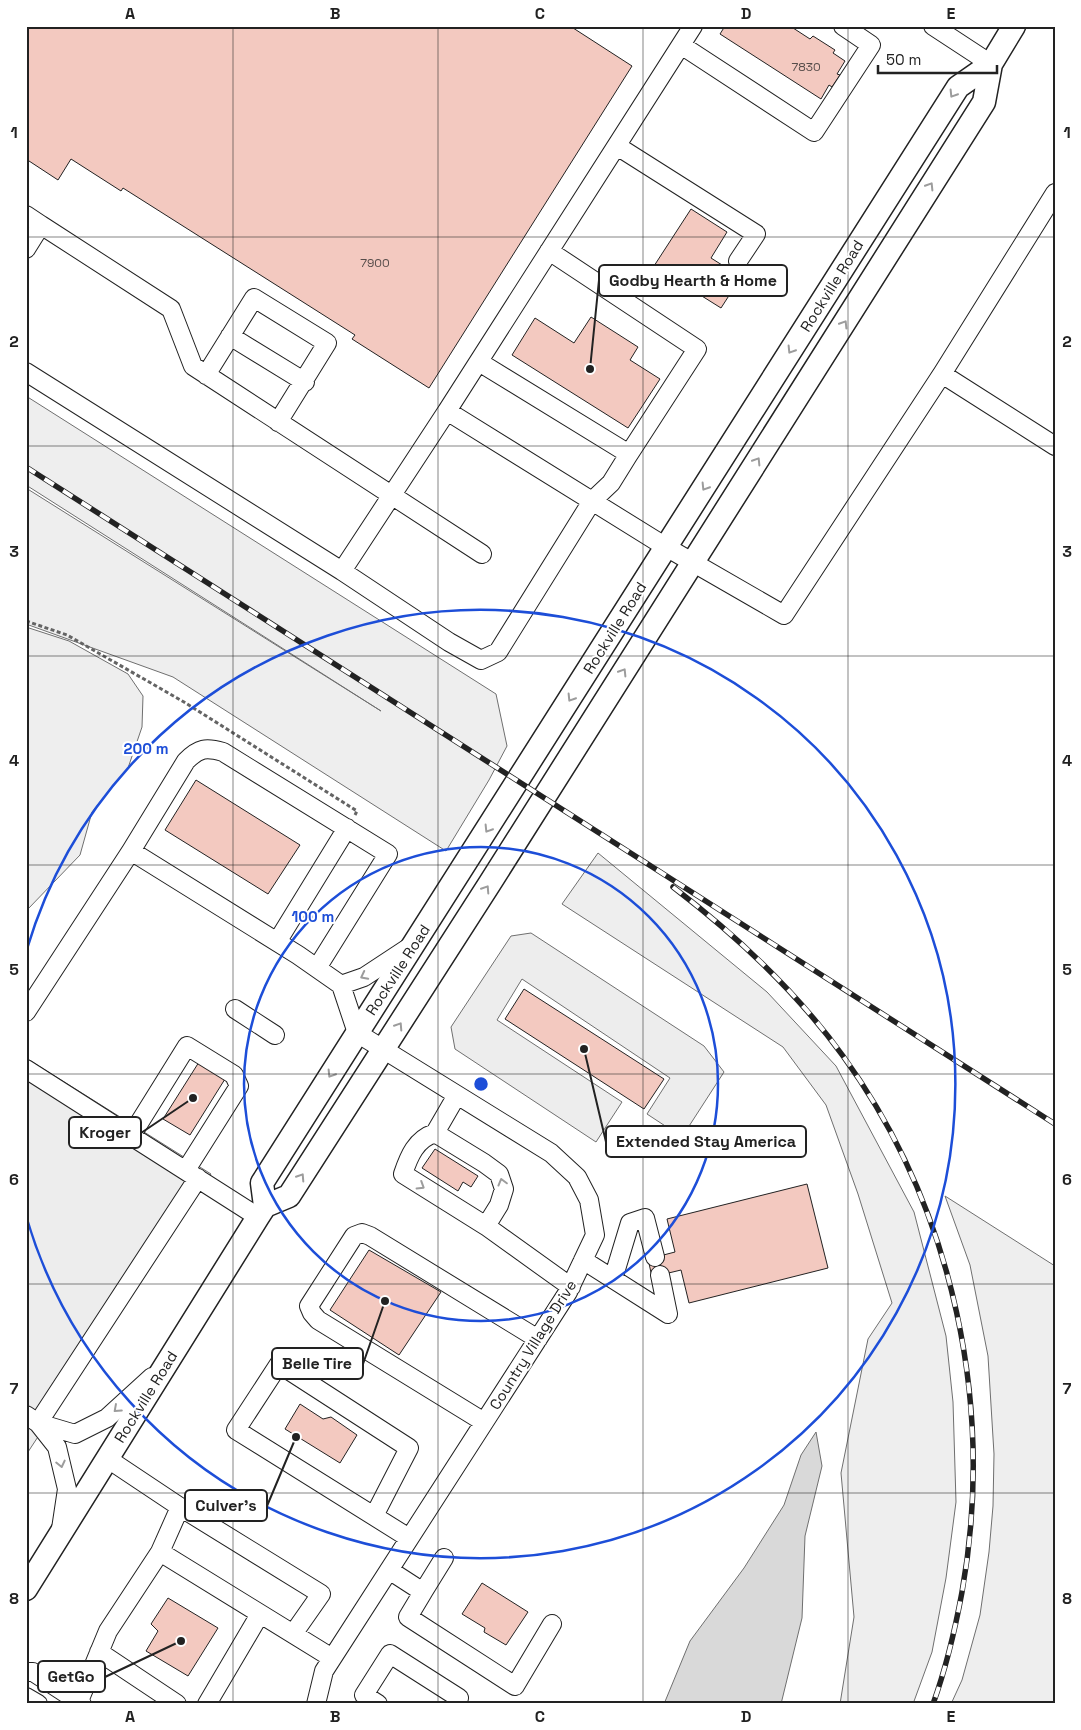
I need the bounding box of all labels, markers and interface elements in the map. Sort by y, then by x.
text: A [125,3,135,24]
text: B [330,3,340,24]
text: C [535,3,545,24]
text: D [741,3,751,24]
text: E [947,3,956,24]
scale bar [878,42,997,74]
text: 50 m [886,50,921,69]
house number: 7830 [791,59,821,75]
one-way arrow [950,89,960,98]
text: 1 [10,122,18,143]
text: 1 [1063,122,1071,143]
one-way arrow [924,183,934,192]
street label: Rockville Road [796,236,867,335]
house number: 7900 [360,255,390,271]
callout: Godby Hearth & Home [599,265,787,296]
text: Godby Hearth & Home [609,270,777,291]
one-way arrow [837,320,847,329]
text: 2 [9,331,19,352]
text: 2 [1062,331,1072,352]
one-way arrow [788,345,798,354]
one-way arrow [750,457,760,466]
one-way arrow [701,482,711,491]
text: 3 [9,541,19,562]
text: 3 [1062,541,1072,562]
street label: Rockville Road [579,578,650,677]
one-way arrow [617,669,627,678]
one-way arrow [567,693,577,702]
text: 200 m [124,739,168,758]
text: 4 [9,750,19,771]
text: 4 [1062,750,1072,771]
one-way arrow [485,823,494,832]
one-way arrow [480,885,489,894]
text: 100 m [292,907,334,926]
street label: Rockville Road [361,921,434,1019]
text: 5 [9,959,19,980]
text: 5 [1062,959,1072,980]
one-way arrow [360,970,369,980]
one-way arrow [392,1022,402,1031]
one-way arrow [328,1069,338,1078]
centre of rings [472,1075,490,1093]
callout: Kroger [69,1117,141,1148]
text: Kroger [79,1122,131,1143]
callout: Extended Stay America [606,1126,806,1157]
text: Extended Stay America [616,1131,796,1152]
text: 6 [9,1169,19,1190]
text: 6 [1062,1169,1072,1190]
one-way arrow [295,1174,305,1183]
one-way arrow [497,1178,507,1187]
one-way arrow [416,1179,425,1189]
street label: Country Village Drive [485,1276,580,1413]
street label: Rockville Road [110,1347,181,1446]
callout: Belle Tire [272,1348,363,1379]
text: Belle Tire [282,1353,352,1374]
text: 7 [10,1378,19,1399]
text: 7 [1063,1378,1072,1399]
one-way arrow [113,1403,122,1412]
one-way arrow [55,1460,66,1469]
callout: Culver's [185,1490,267,1521]
text: Culver's [195,1495,257,1516]
text: 8 [9,1588,19,1609]
text: 8 [1062,1588,1072,1609]
callout: GetGo [38,1661,105,1692]
text: GetGo [47,1666,95,1687]
text: A [125,1706,135,1727]
text: B [330,1706,340,1727]
text: C [535,1706,545,1727]
text: D [741,1706,751,1727]
text: E [947,1706,956,1727]

